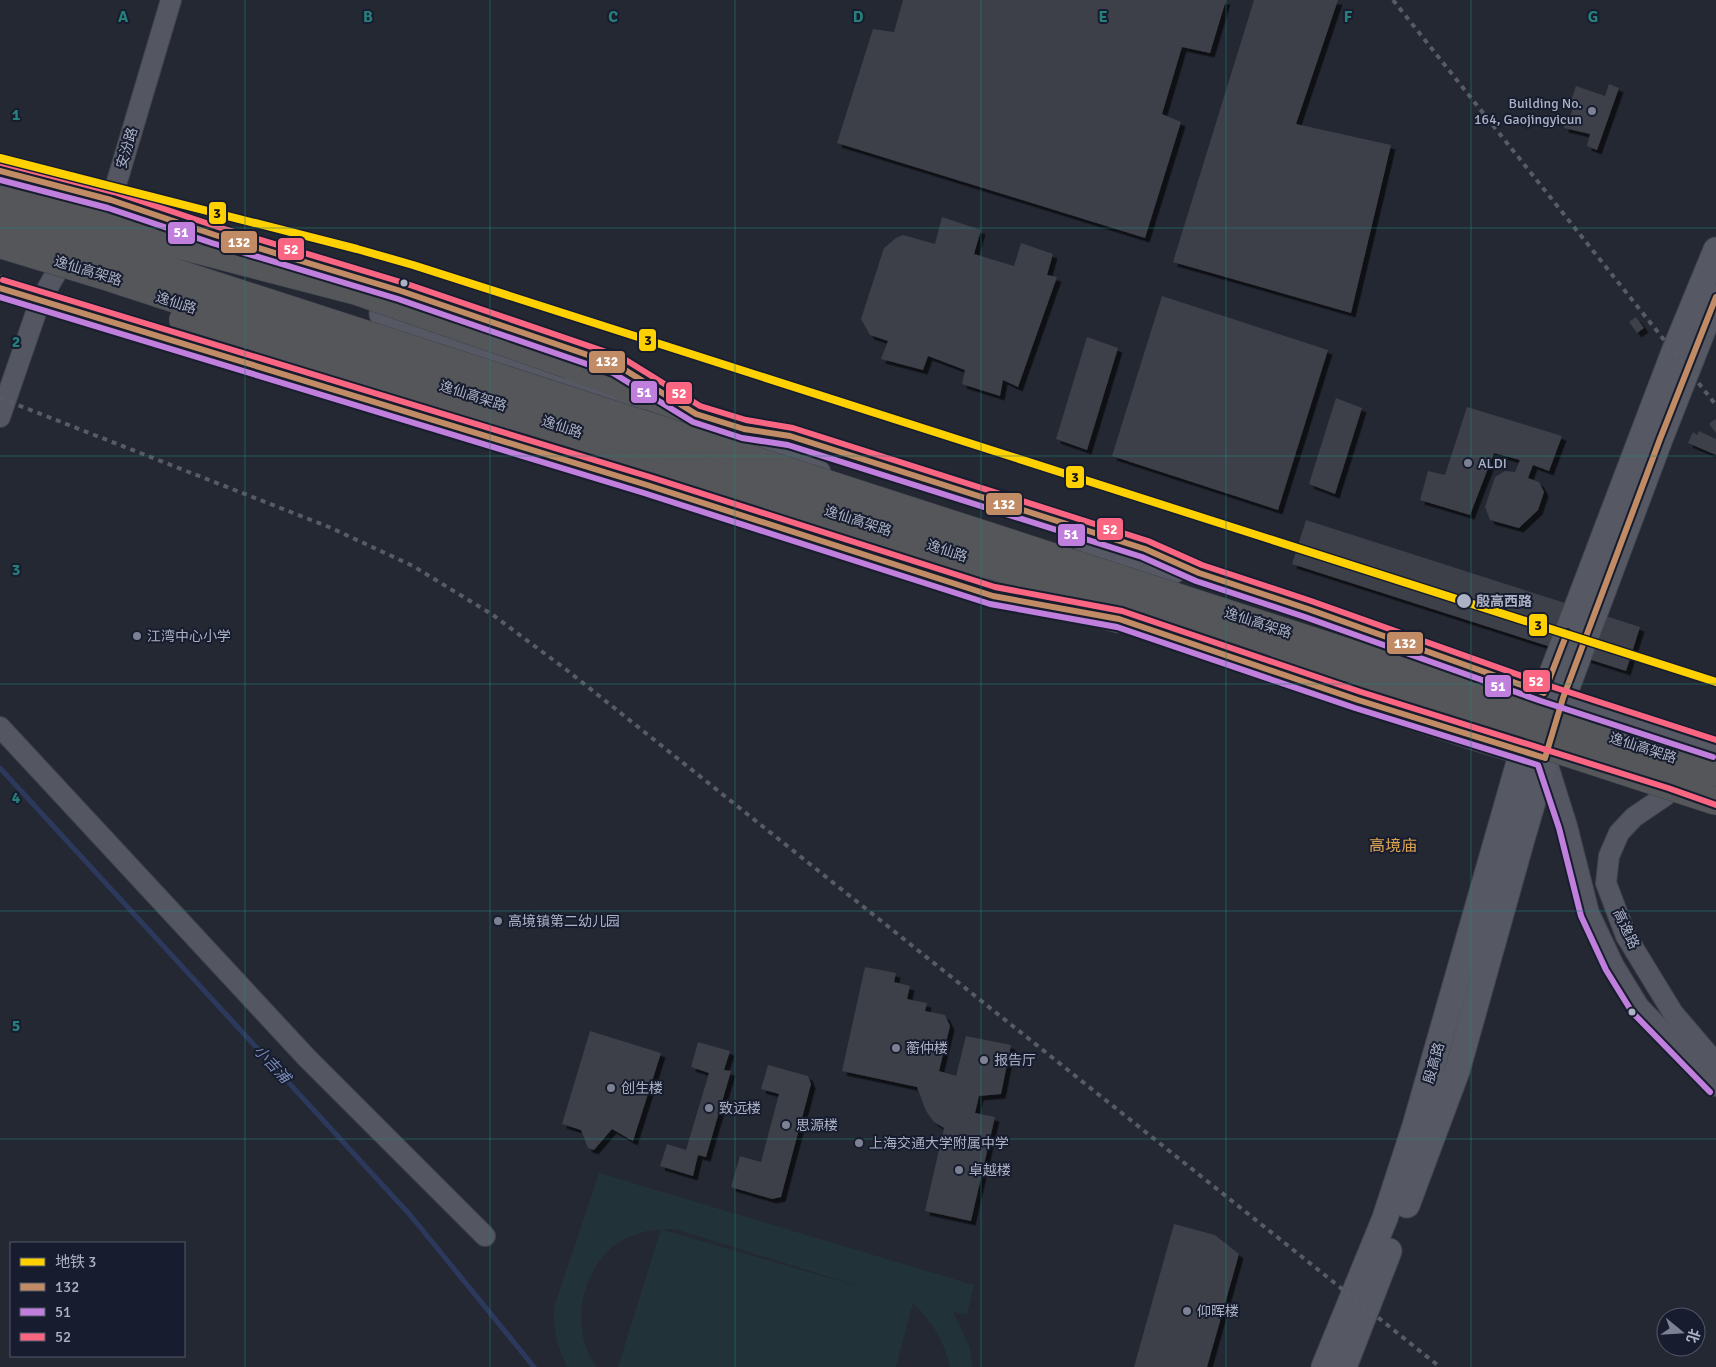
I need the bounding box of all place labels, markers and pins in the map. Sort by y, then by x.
place label: Building No. 164, Gaojingyicun [1474,95,1582,128]
marker: Building No. 164, Gaojingyicun [1586,105,1598,117]
unlabelled marker [399,278,409,288]
place label: ALDI [1478,455,1507,472]
marker: ALDI [1462,457,1474,469]
marker: 殷高西路 [1455,592,1473,610]
place label: 殷高西路 [1476,593,1532,610]
place label: 江湾中心小学 [147,628,231,645]
marker: 江湾中心小学 [131,630,143,642]
place label: 高境镇第二幼儿园 [508,913,620,930]
marker: 高境镇第二幼儿园 [492,915,504,927]
unlabelled marker [1627,1007,1637,1017]
place label: 蘅仲楼 [906,1040,948,1057]
marker: 蘅仲楼 [890,1042,902,1054]
place label: 报告厅 [994,1052,1036,1069]
marker: 报告厅 [978,1054,990,1066]
place label: 创生楼 [621,1080,663,1097]
marker: 创生楼 [605,1082,617,1094]
place label: 致远楼 [719,1100,761,1117]
marker: 致远楼 [703,1102,715,1114]
place label: 思源楼 [796,1117,838,1134]
marker: 思源楼 [780,1119,792,1131]
place label: 上海交通大学附属中学 [869,1135,1009,1152]
marker: 上海交通大学附属中学 [853,1137,865,1149]
place label: 卓越楼 [969,1162,1011,1179]
marker: 卓越楼 [953,1164,965,1176]
place label: 仰晖楼 [1197,1303,1239,1320]
marker: 仰晖楼 [1181,1305,1193,1317]

